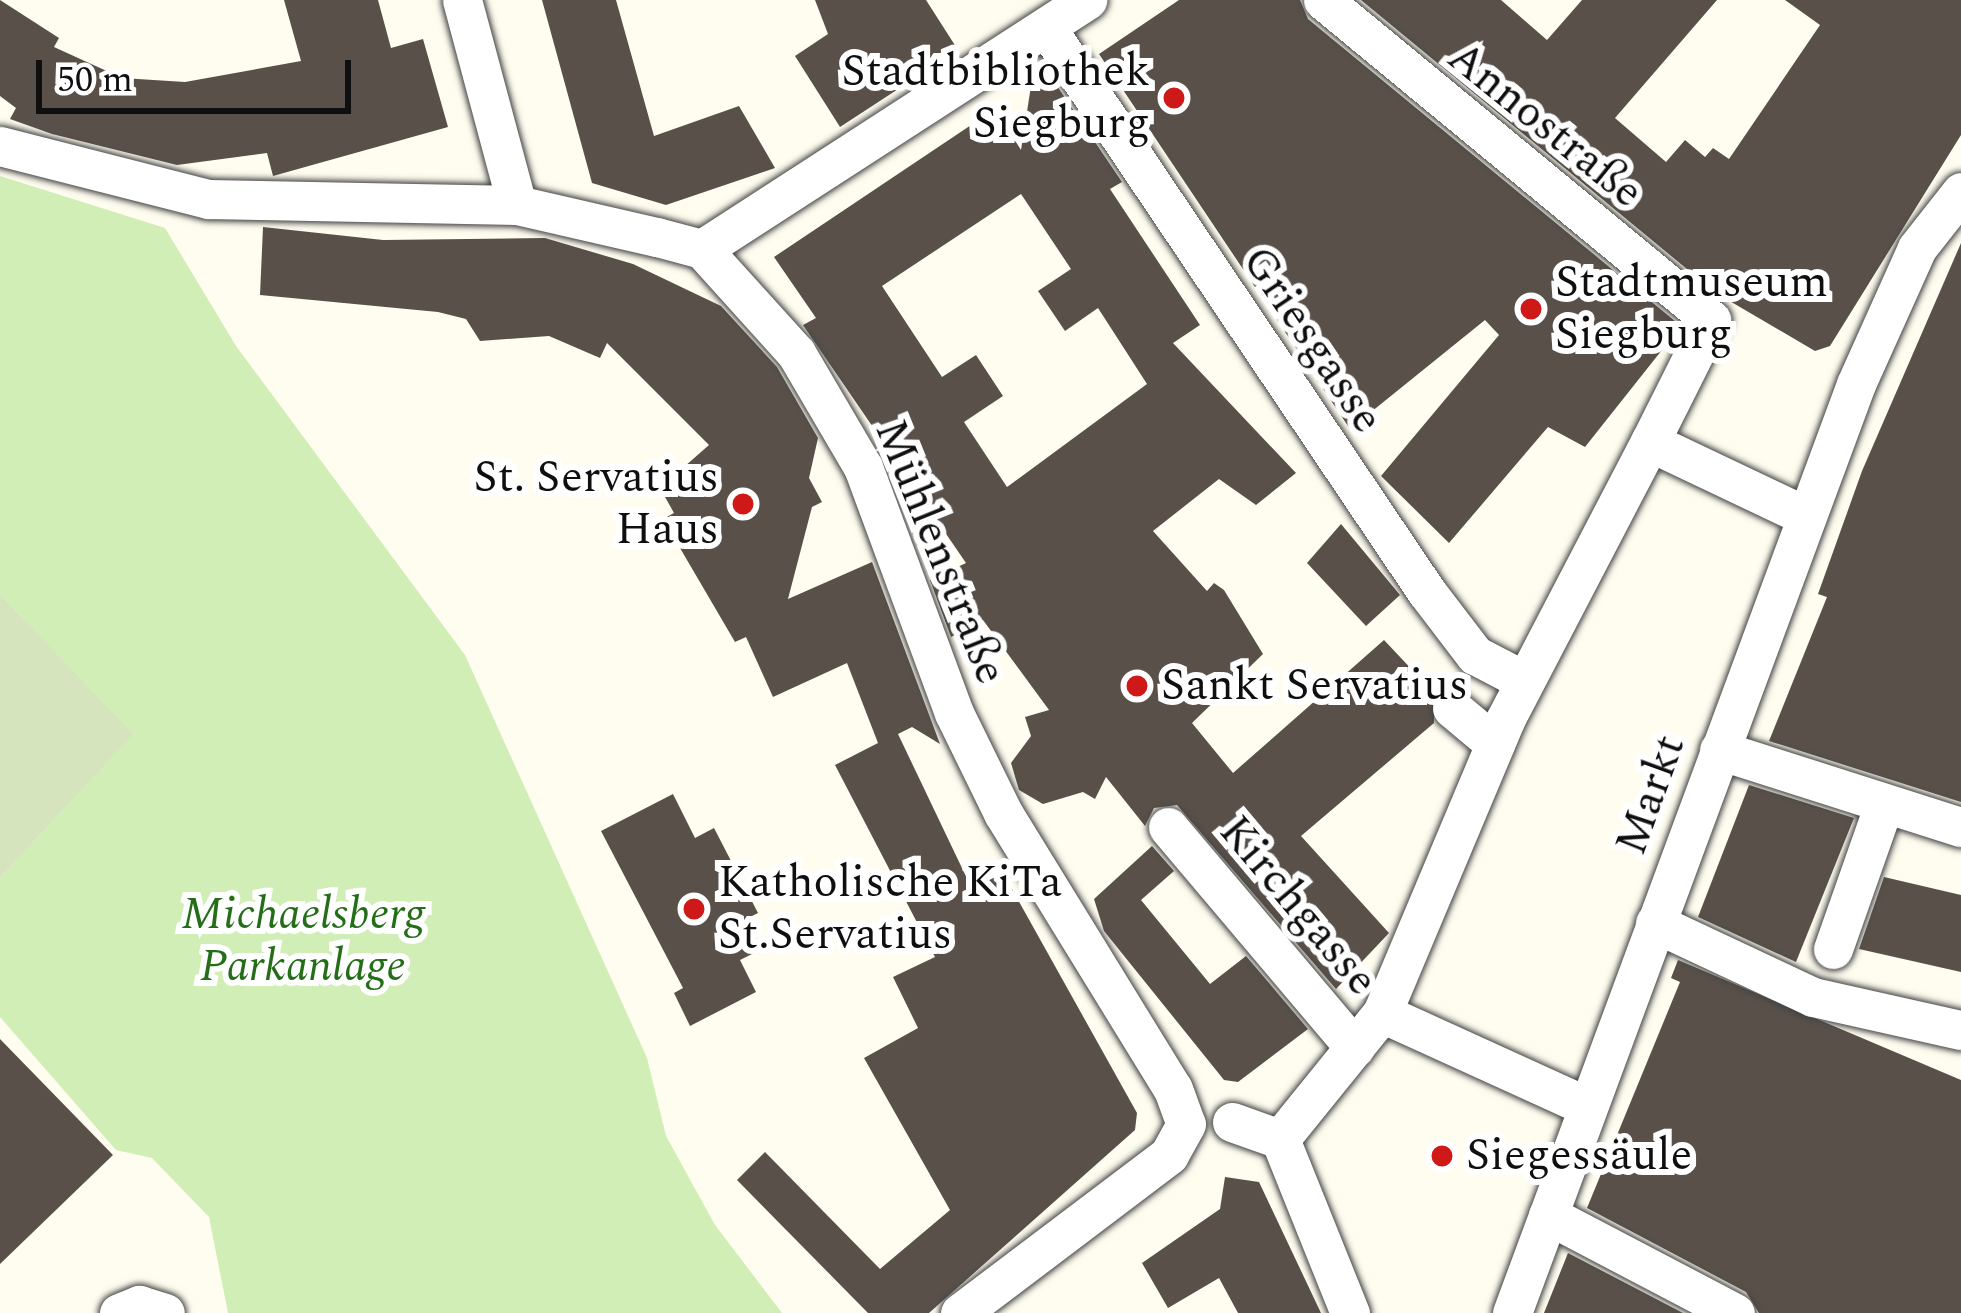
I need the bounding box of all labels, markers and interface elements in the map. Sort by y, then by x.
street label: Annostraße [1437,30,1653,220]
scale bar [42,36,357,110]
place label: Stadtbibliothek Siegburg [842,45,1150,151]
text: 50 m [57,53,133,108]
marker: Stadtbibliothek Siegburg [1161,85,1187,111]
street label: Griesgasse [1230,236,1394,444]
place label: Stadtmuseum Siegburg [1555,256,1828,362]
marker: Stadtmuseum Siegburg [1518,296,1544,322]
street label: Mühlenstraße [862,412,1018,692]
place label: St. Servatius Haus [473,451,719,557]
marker: St. Servatius Haus [730,491,756,517]
place label: Sankt Servatius [1161,659,1468,713]
marker: Sankt Servatius [1124,673,1150,699]
street label: Markt [1605,728,1697,862]
street label: Kirchgasse [1207,805,1389,1007]
place label: Katholische KiTa St.Servatius [718,856,1062,962]
park label: Michaelsberg Parkanlage [182,888,424,994]
marker: Katholische KiTa St.Servatius [681,896,707,922]
place label: Siegessäule [1466,1129,1692,1183]
marker: Siegessäule [1429,1143,1455,1169]

